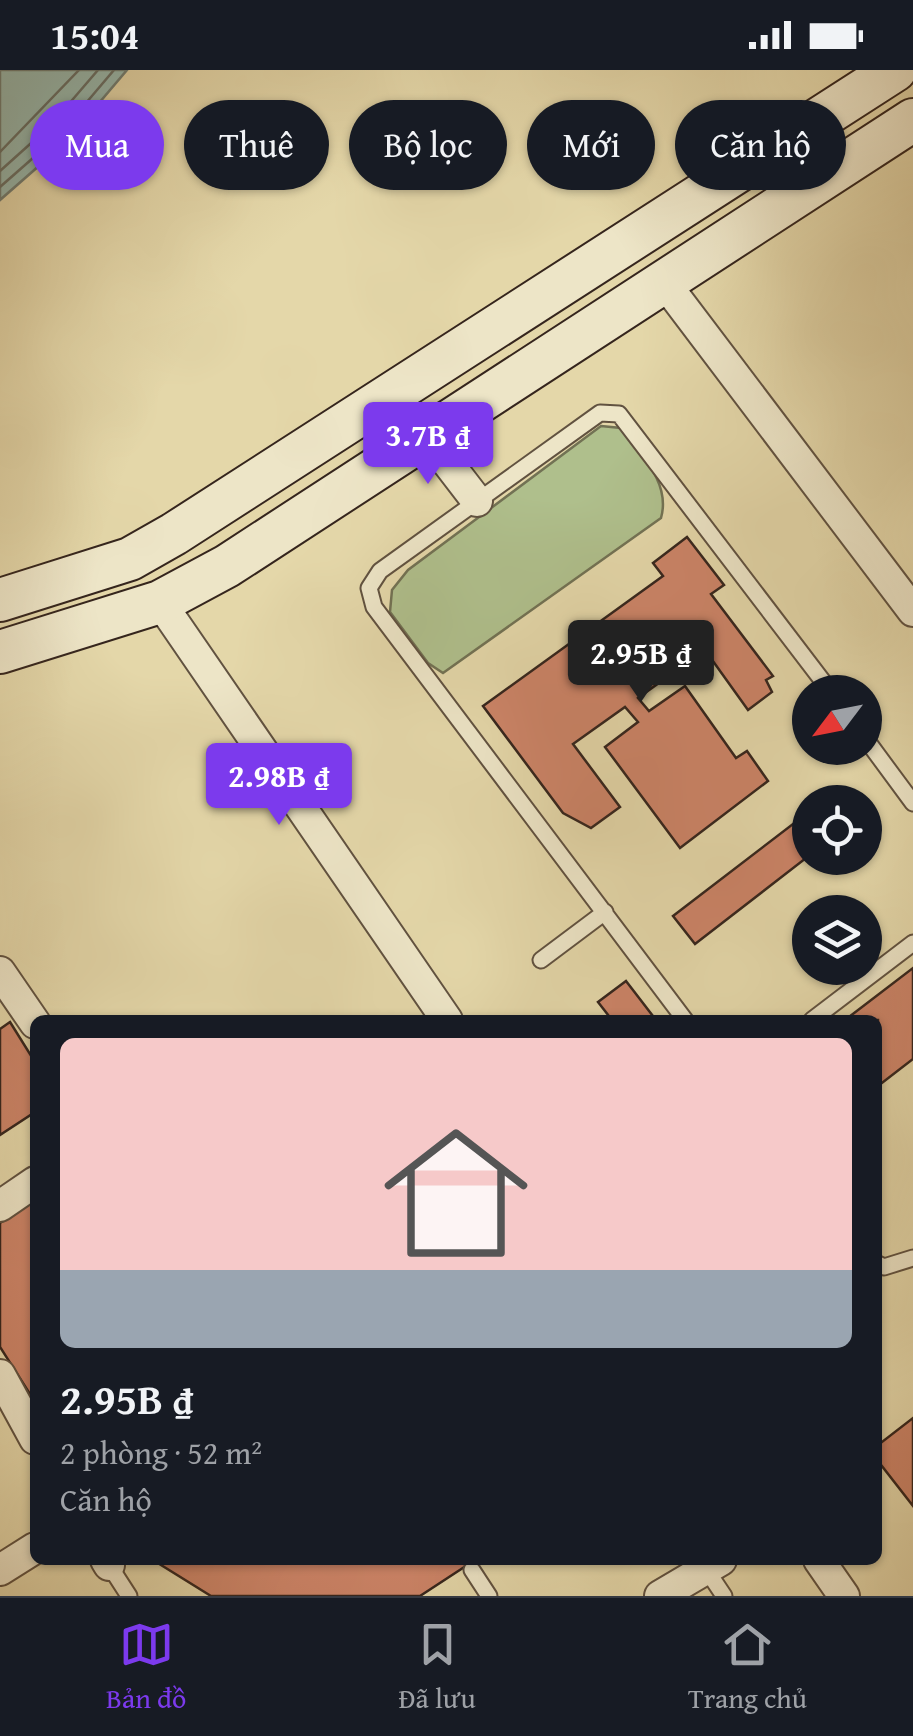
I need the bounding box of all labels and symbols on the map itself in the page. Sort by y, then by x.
pin: 3.7B ₫ [347,402,509,487]
pin: 2.95B ₫ [549,620,733,705]
north arrow [792,675,882,765]
pin: 2.98B ₫ [187,743,371,828]

